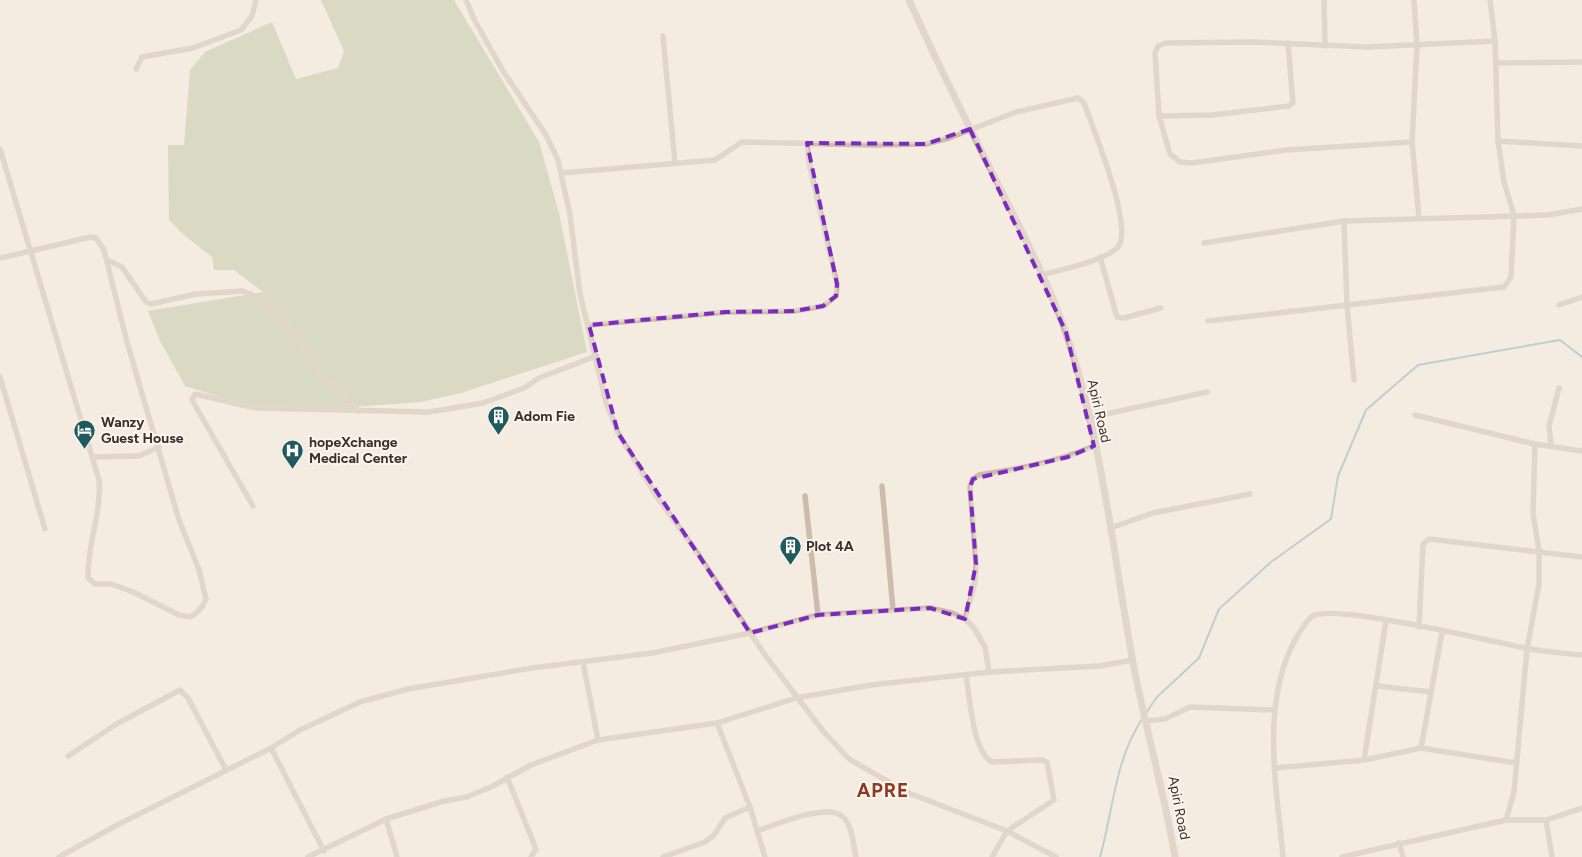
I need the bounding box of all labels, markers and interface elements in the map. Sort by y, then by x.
street label: Apiri Road [1083,378,1115,444]
building icon: Adom Fie [486,404,510,435]
place label: Adom Fie [514,408,575,425]
place label: Wanzy Guest House [101,414,184,447]
hotel icon: Wanzy Guest House [73,418,97,449]
place label: hopeXchange Medical Center [309,434,408,467]
hospital icon: hopeXchange Medical Center [281,438,305,469]
building icon: Plot 4A [778,534,802,565]
place label: Plot 4A [806,538,854,555]
street label: Apiri Road [1164,775,1194,841]
district label: APRE [857,779,909,802]

